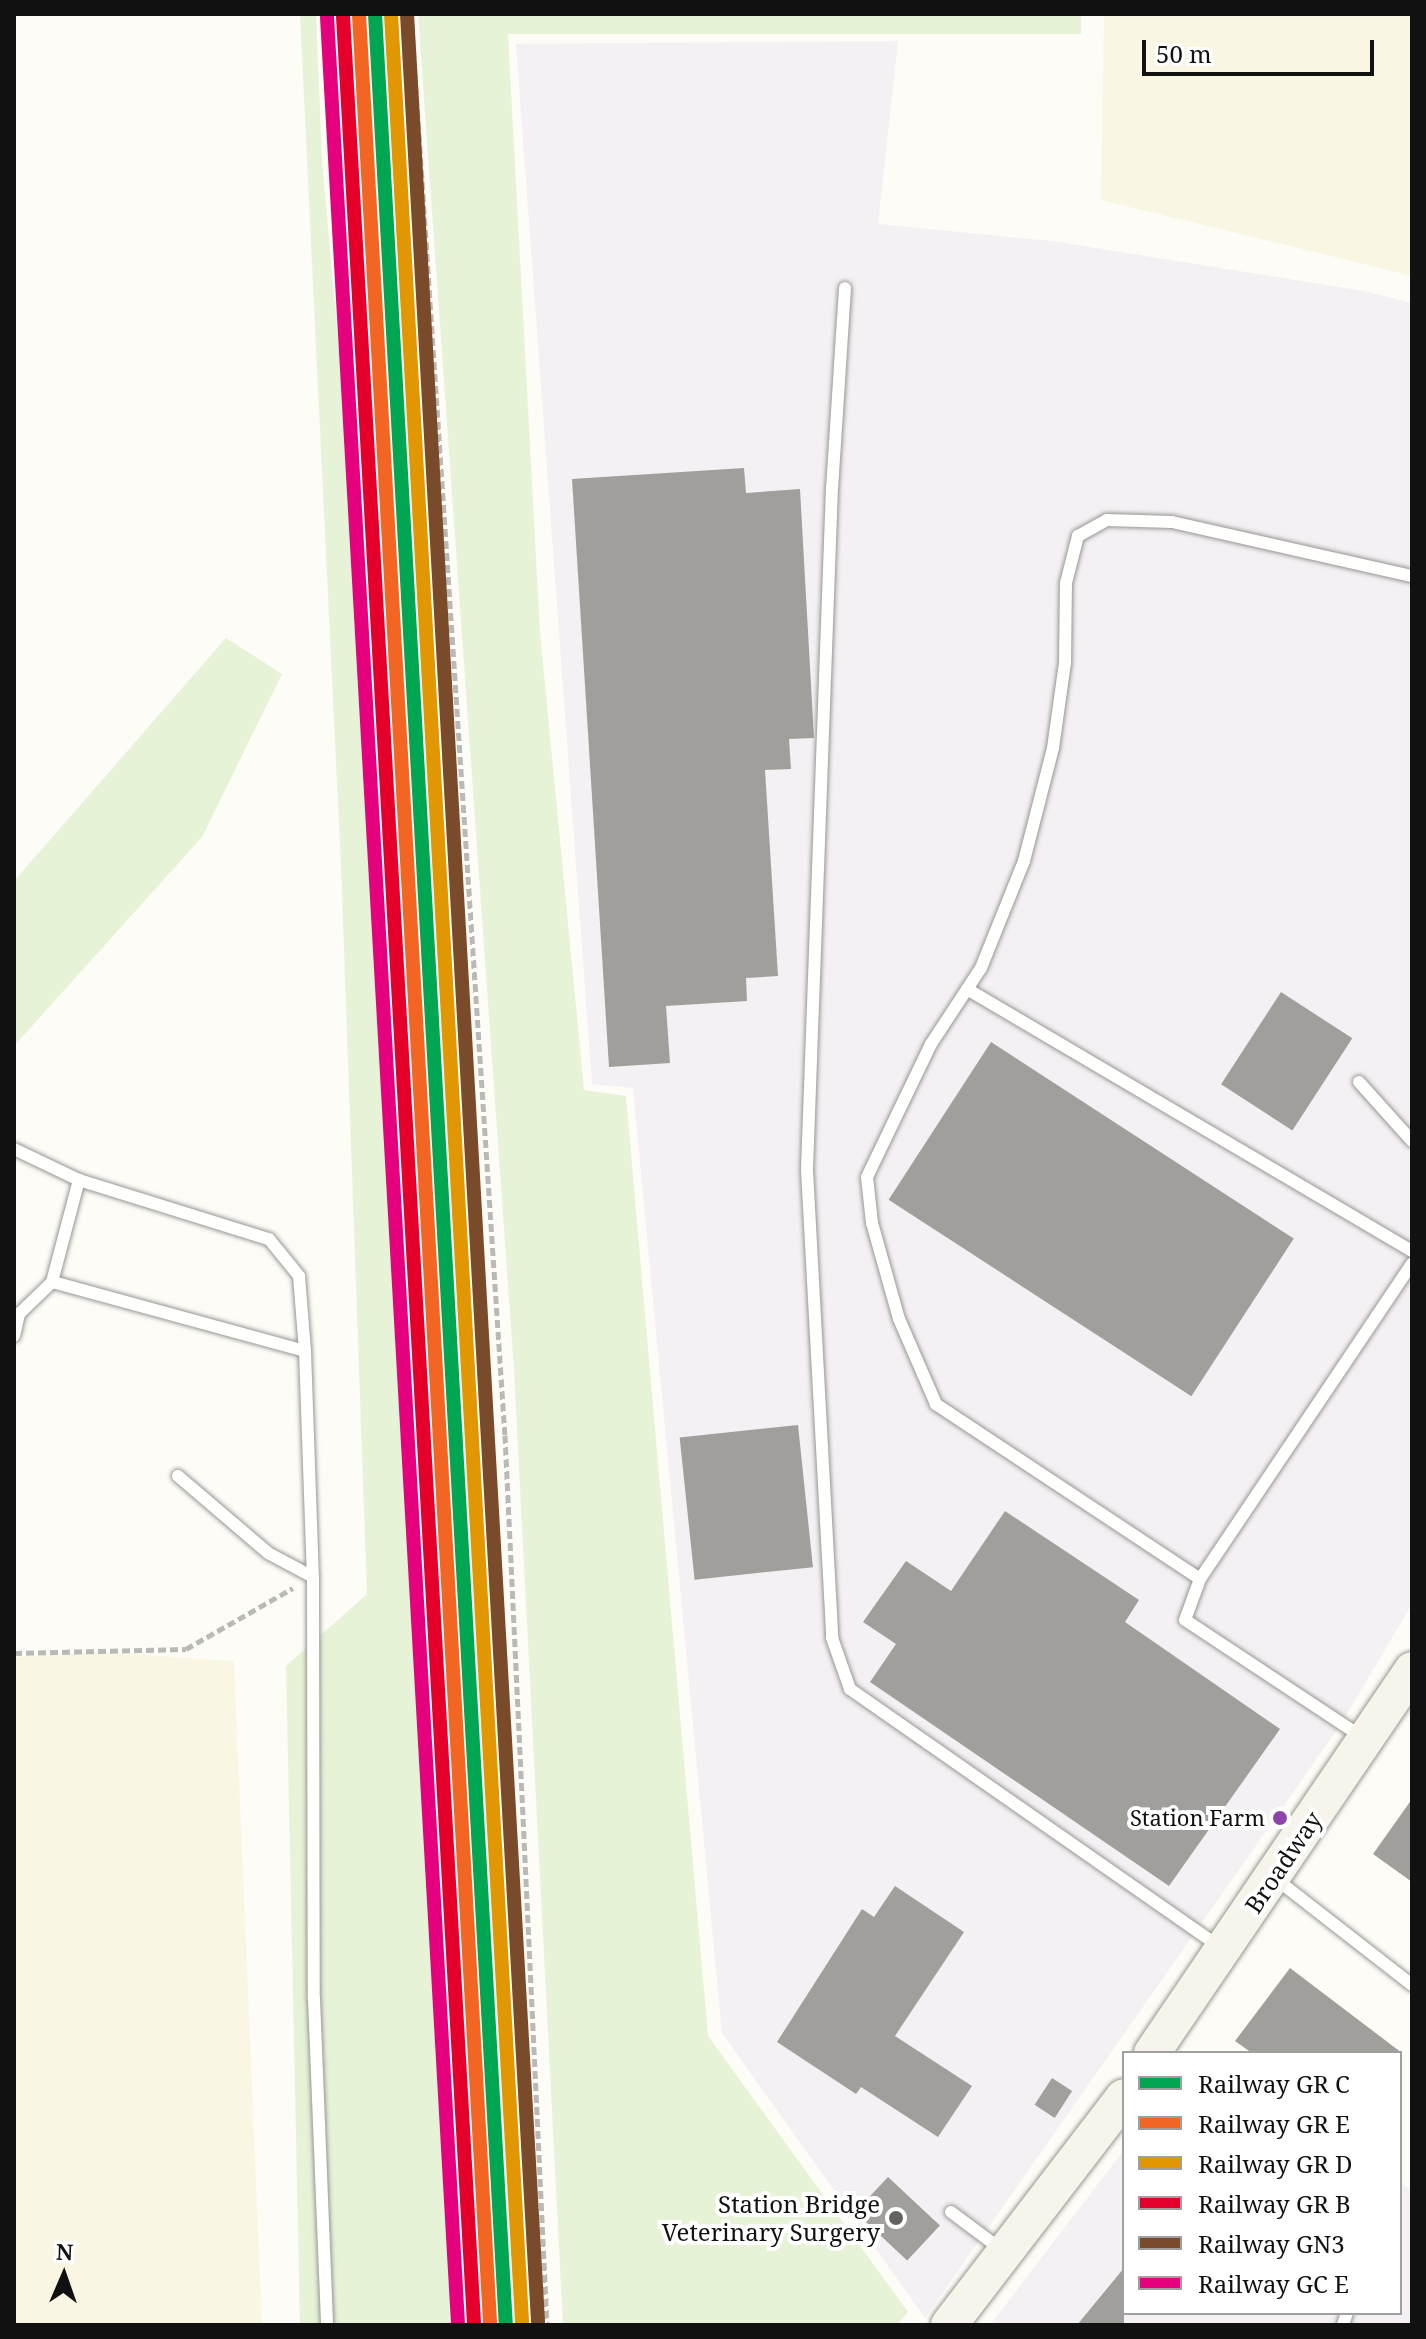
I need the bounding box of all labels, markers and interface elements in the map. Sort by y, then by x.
scale bar [1146,24,1378,74]
text: 50 m [1156,37,1212,70]
place label: Station Farm [1130,1805,1265,1831]
street label: Broadway [1239,1806,1327,1918]
marker: Station Farm [1272,1810,1288,1826]
legend [1122,2051,1402,2315]
text: Railway GR C [1198,2067,1350,2100]
text: Railway GR E [1198,2107,1350,2140]
text: Railway GR D [1198,2147,1352,2180]
text: Railway GR B [1198,2187,1351,2220]
place label: Station Bridge Veterinary Surgery [662,2190,880,2246]
marker: Station Bridge Veterinary Surgery [887,2209,905,2227]
text: Railway GN3 [1198,2227,1345,2260]
north arrow [24,2235,104,2315]
text: N [56,2236,74,2266]
text: Railway GC E [1198,2267,1349,2300]

